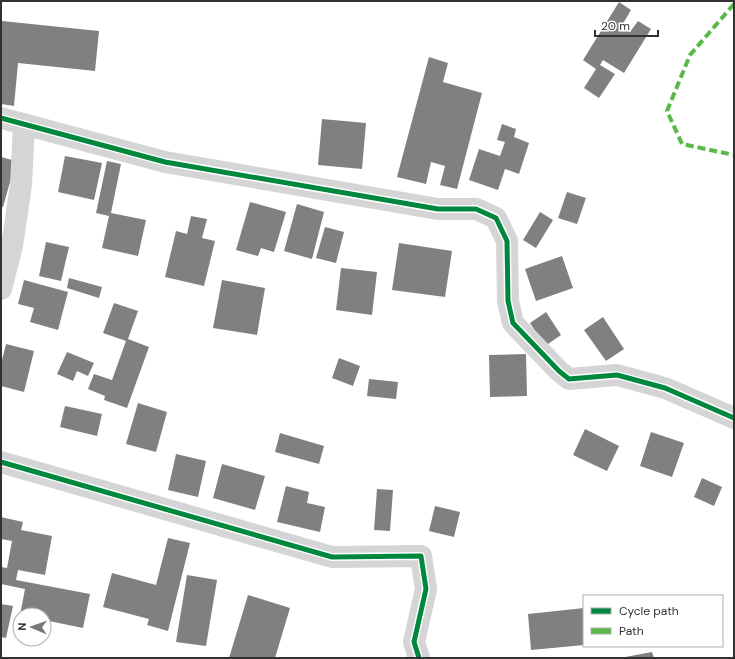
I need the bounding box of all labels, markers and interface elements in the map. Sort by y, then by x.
scale bar [595,12,658,38]
text: 20 m [601,18,630,34]
legend [583,595,723,647]
text: Cycle path [619,603,679,619]
north arrow [12,607,52,647]
text: N [15,622,29,631]
text: Path [619,623,644,639]

